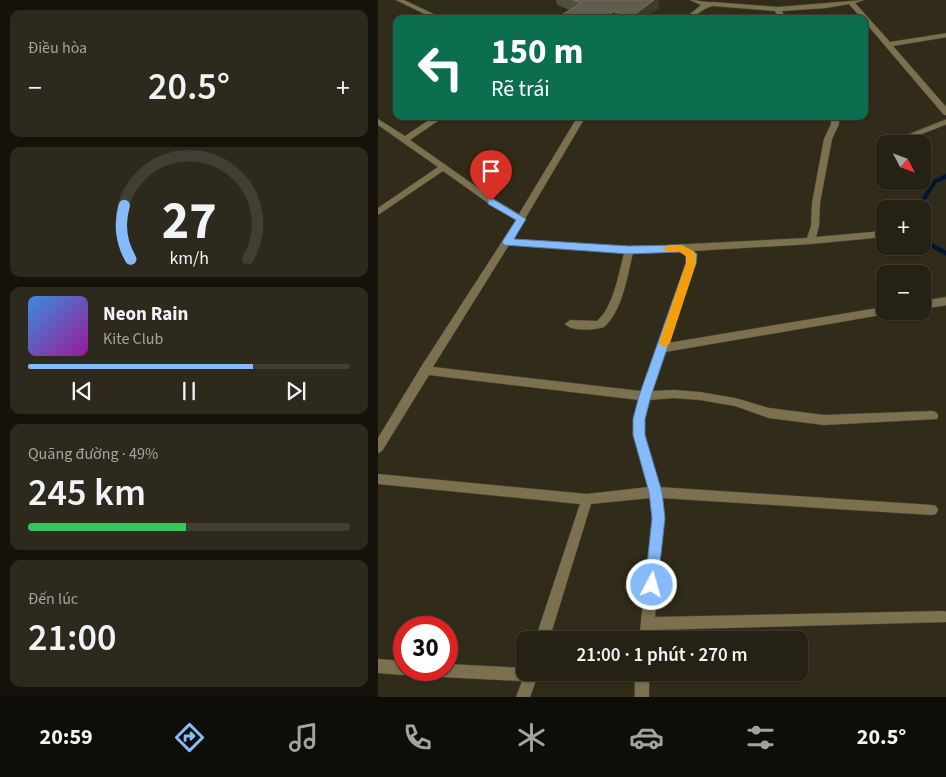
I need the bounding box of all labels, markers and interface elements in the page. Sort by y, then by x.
text: 150 m [491,27,583,77]
icon: left [408,35,473,100]
text: Điều hòa [28,37,87,59]
text: 20.5° [148,60,230,114]
text: − [28,68,42,108]
text: + [336,68,350,108]
text: Rẽ trái [491,73,550,105]
north arrow [876,135,930,190]
map controls [876,135,931,320]
pin [470,150,512,201]
icon: arrive [477,157,505,185]
text: 27 [162,185,216,259]
button: + [876,200,931,255]
text: km/h [169,246,209,271]
button: − [876,265,931,320]
text: Neon Rain [103,301,188,328]
text: Kite Club [103,328,163,350]
icon: previous [68,377,96,405]
icon: pause [175,377,203,405]
icon: next [282,377,310,405]
text: Quãng đường · 49% [28,443,158,465]
text: 245 km [28,466,146,520]
position arrow [625,558,677,610]
text: Đến lúc [28,588,78,610]
text: 21:00 [28,611,116,665]
speed limit sign: 30 [393,616,458,681]
text: 21:00 · 1 phút · 270 m [576,642,748,669]
icon: directions [172,720,207,755]
icon: music [286,720,321,755]
icon: phone [400,720,435,755]
icon: climate [514,720,549,755]
icon: car [629,720,664,755]
icon: filters [743,720,778,755]
text: 20:59 [40,721,93,753]
text: 20.5° [857,721,906,753]

